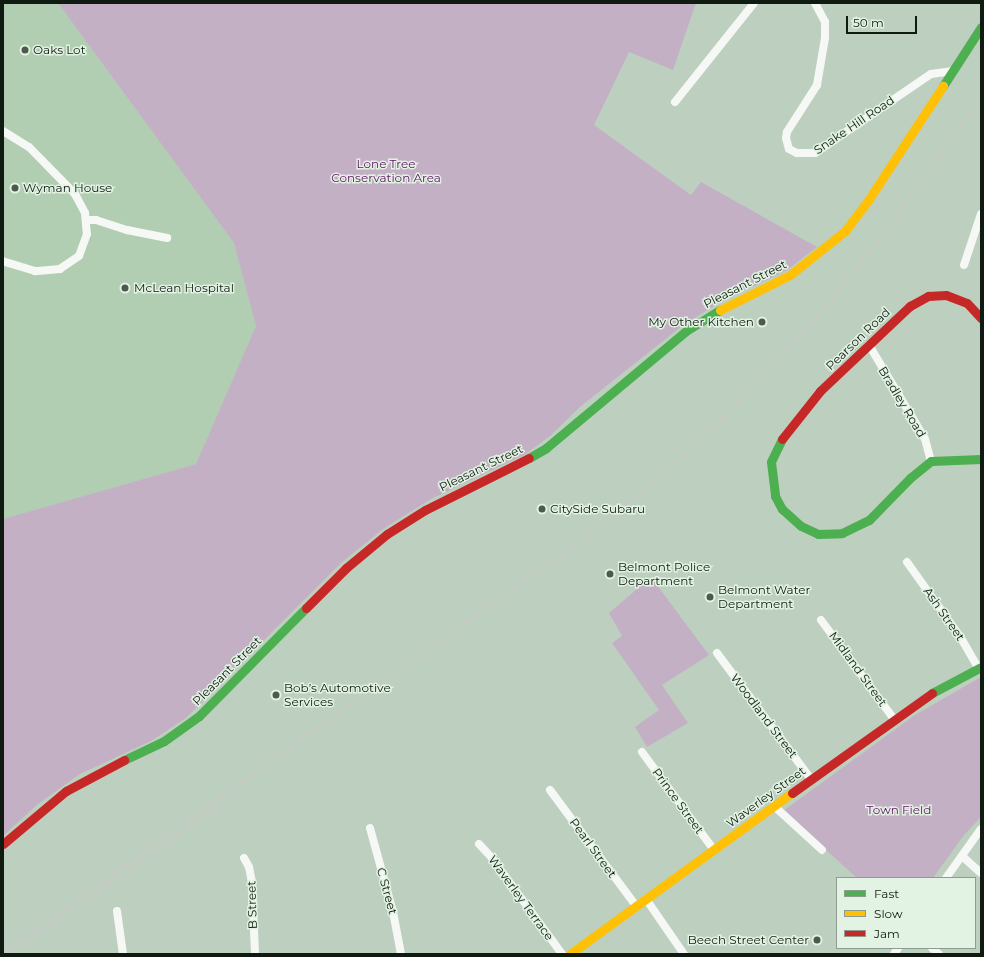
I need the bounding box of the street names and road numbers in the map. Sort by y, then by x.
street label: Snake Hill Road [811,93,897,157]
street label: Pleasant Street [701,257,789,311]
street label: Pearson Road [823,305,893,373]
street label: Bradley Road [875,364,929,440]
street label: Pleasant Street [437,442,525,494]
street label: Ash Street [920,585,968,643]
street label: Midland Street [826,629,890,709]
street label: Pleasant Street [190,634,264,708]
street label: Woodland Street [728,671,800,761]
street label: Waverley Street [724,763,808,831]
street label: Prince Street [649,765,707,837]
street label: Pearl Street [567,815,619,881]
street label: Waverley Terrace [485,853,557,943]
street label: C Street [374,866,400,916]
street label: B Street [244,881,260,929]

